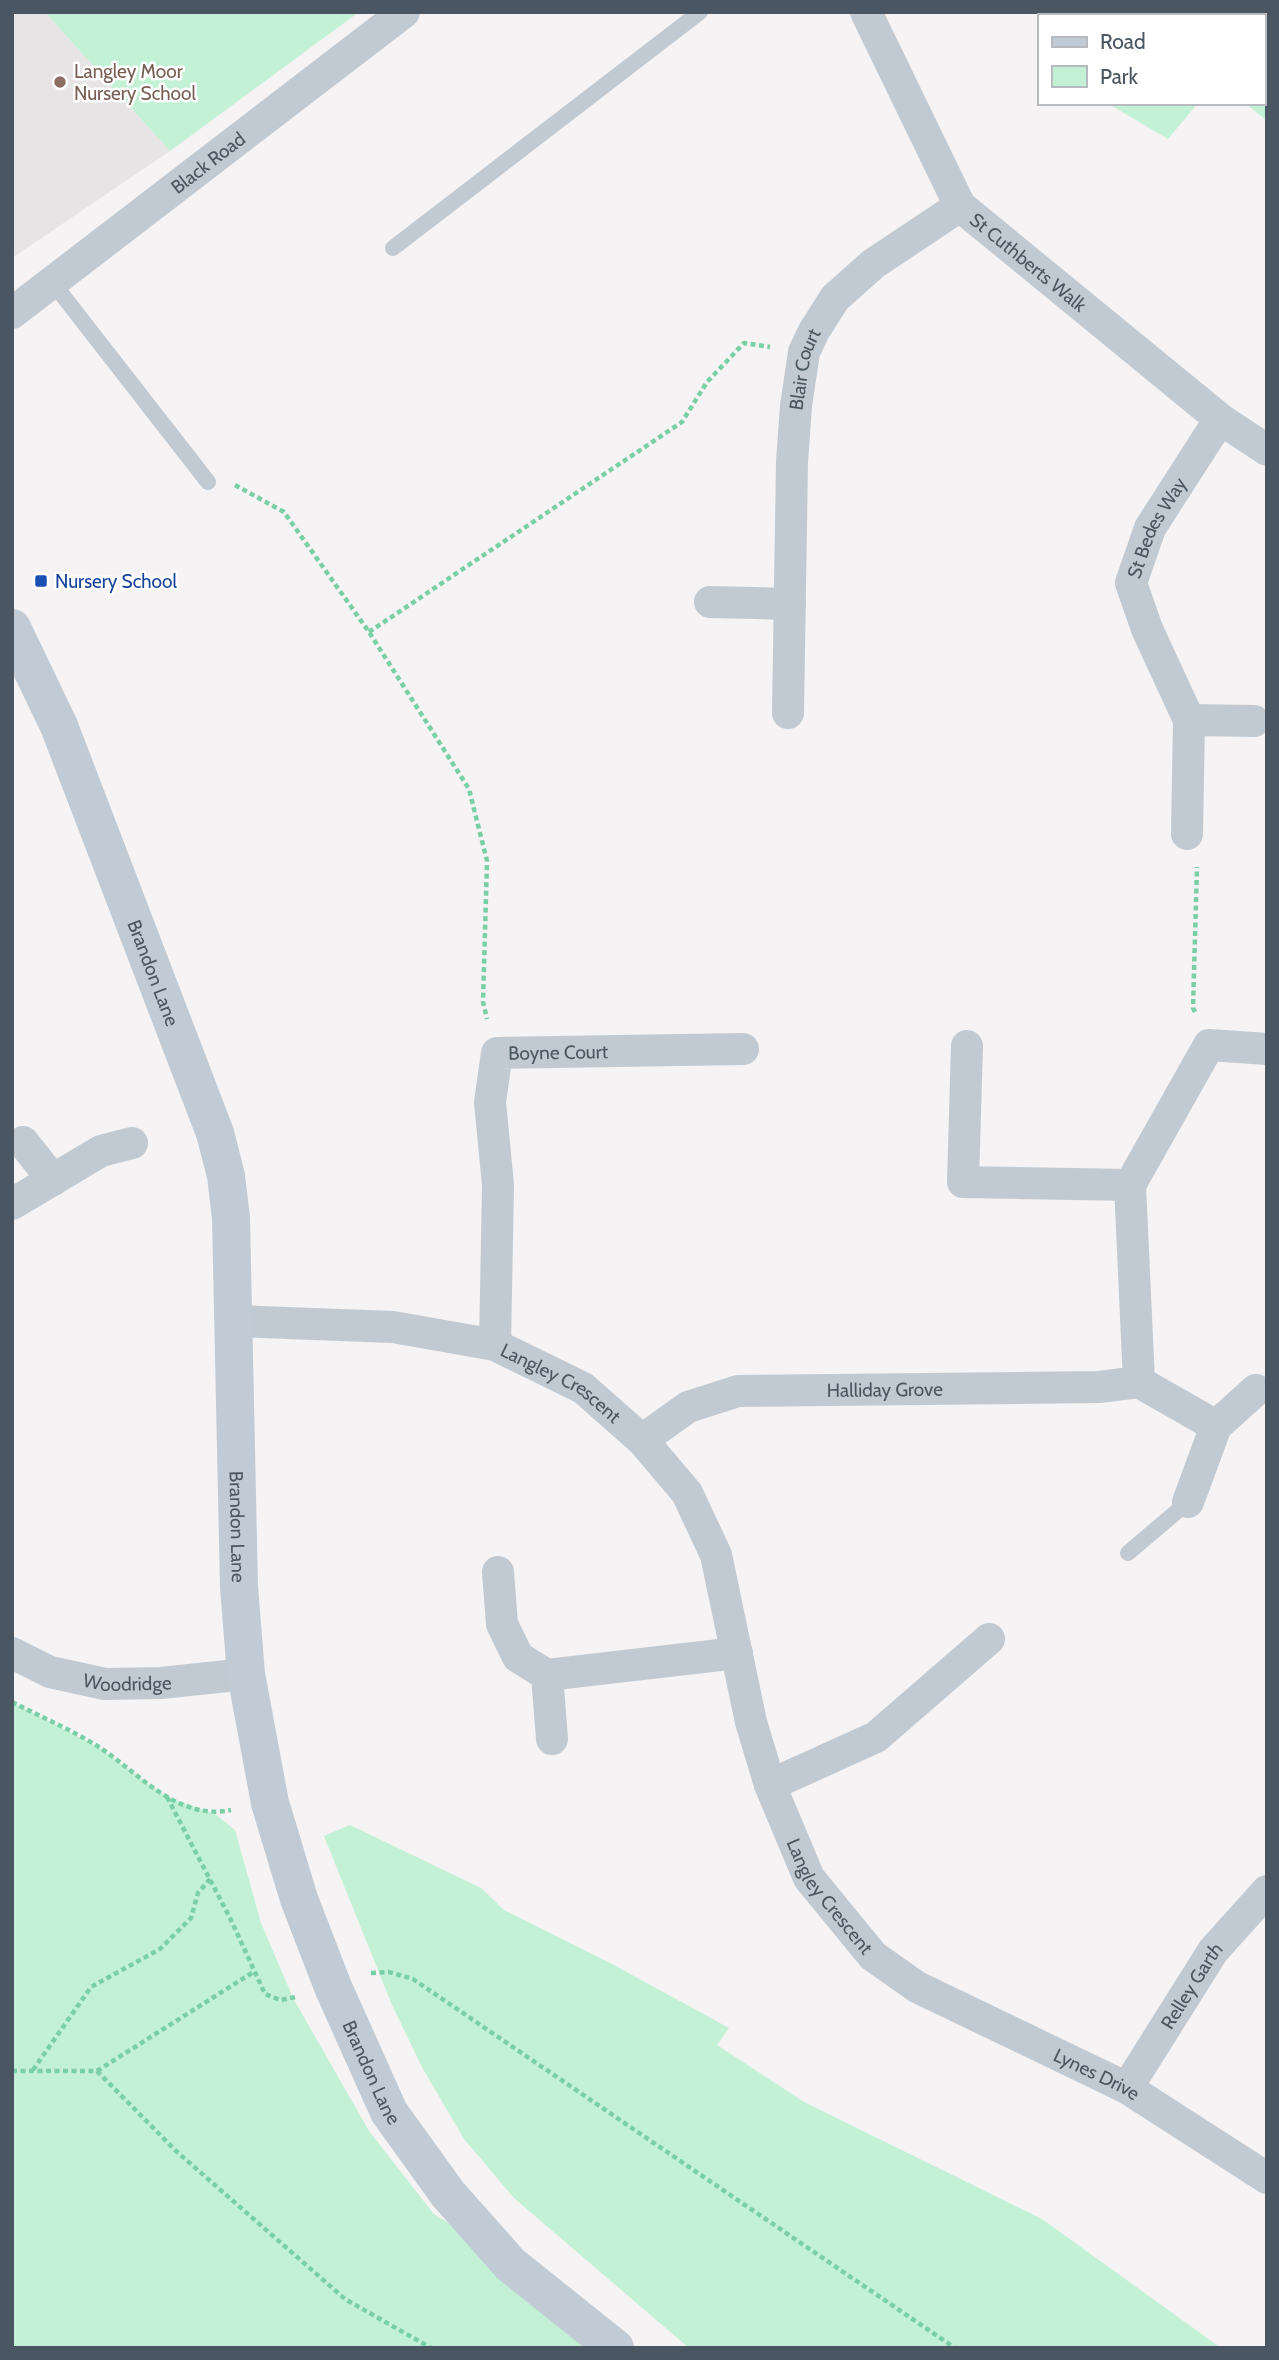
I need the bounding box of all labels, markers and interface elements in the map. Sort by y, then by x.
legend [1038,14,1265,105]
text: Road [1100,29,1146,54]
place label: Langley Moor Nursery School [74,60,197,105]
text: Park [1100,64,1138,89]
marker: Langley Moor Nursery School [52,74,68,90]
street label: Black Road [166,127,250,198]
street label: St Cuthberts Walk [965,208,1092,317]
street label: Blair Court [784,324,825,412]
street label: St Bedes Way [1122,473,1191,581]
place label: Nursery School [55,570,178,593]
marker: Nursery School [33,573,49,589]
street label: Brandon Lane [123,916,184,1029]
street label: Boyne Court [508,1040,609,1064]
street label: Langley Crescent [497,1338,626,1428]
street label: Halliday Grove [827,1377,943,1402]
street label: Brandon Lane [225,1471,250,1583]
street label: Woodridge [81,1668,173,1696]
street label: Langley Crescent [782,1835,878,1959]
street label: Relley Garth [1156,1937,1227,2033]
street label: Brandon Lane [338,2017,406,2129]
street label: Lynes Drive [1050,2043,1145,2105]

